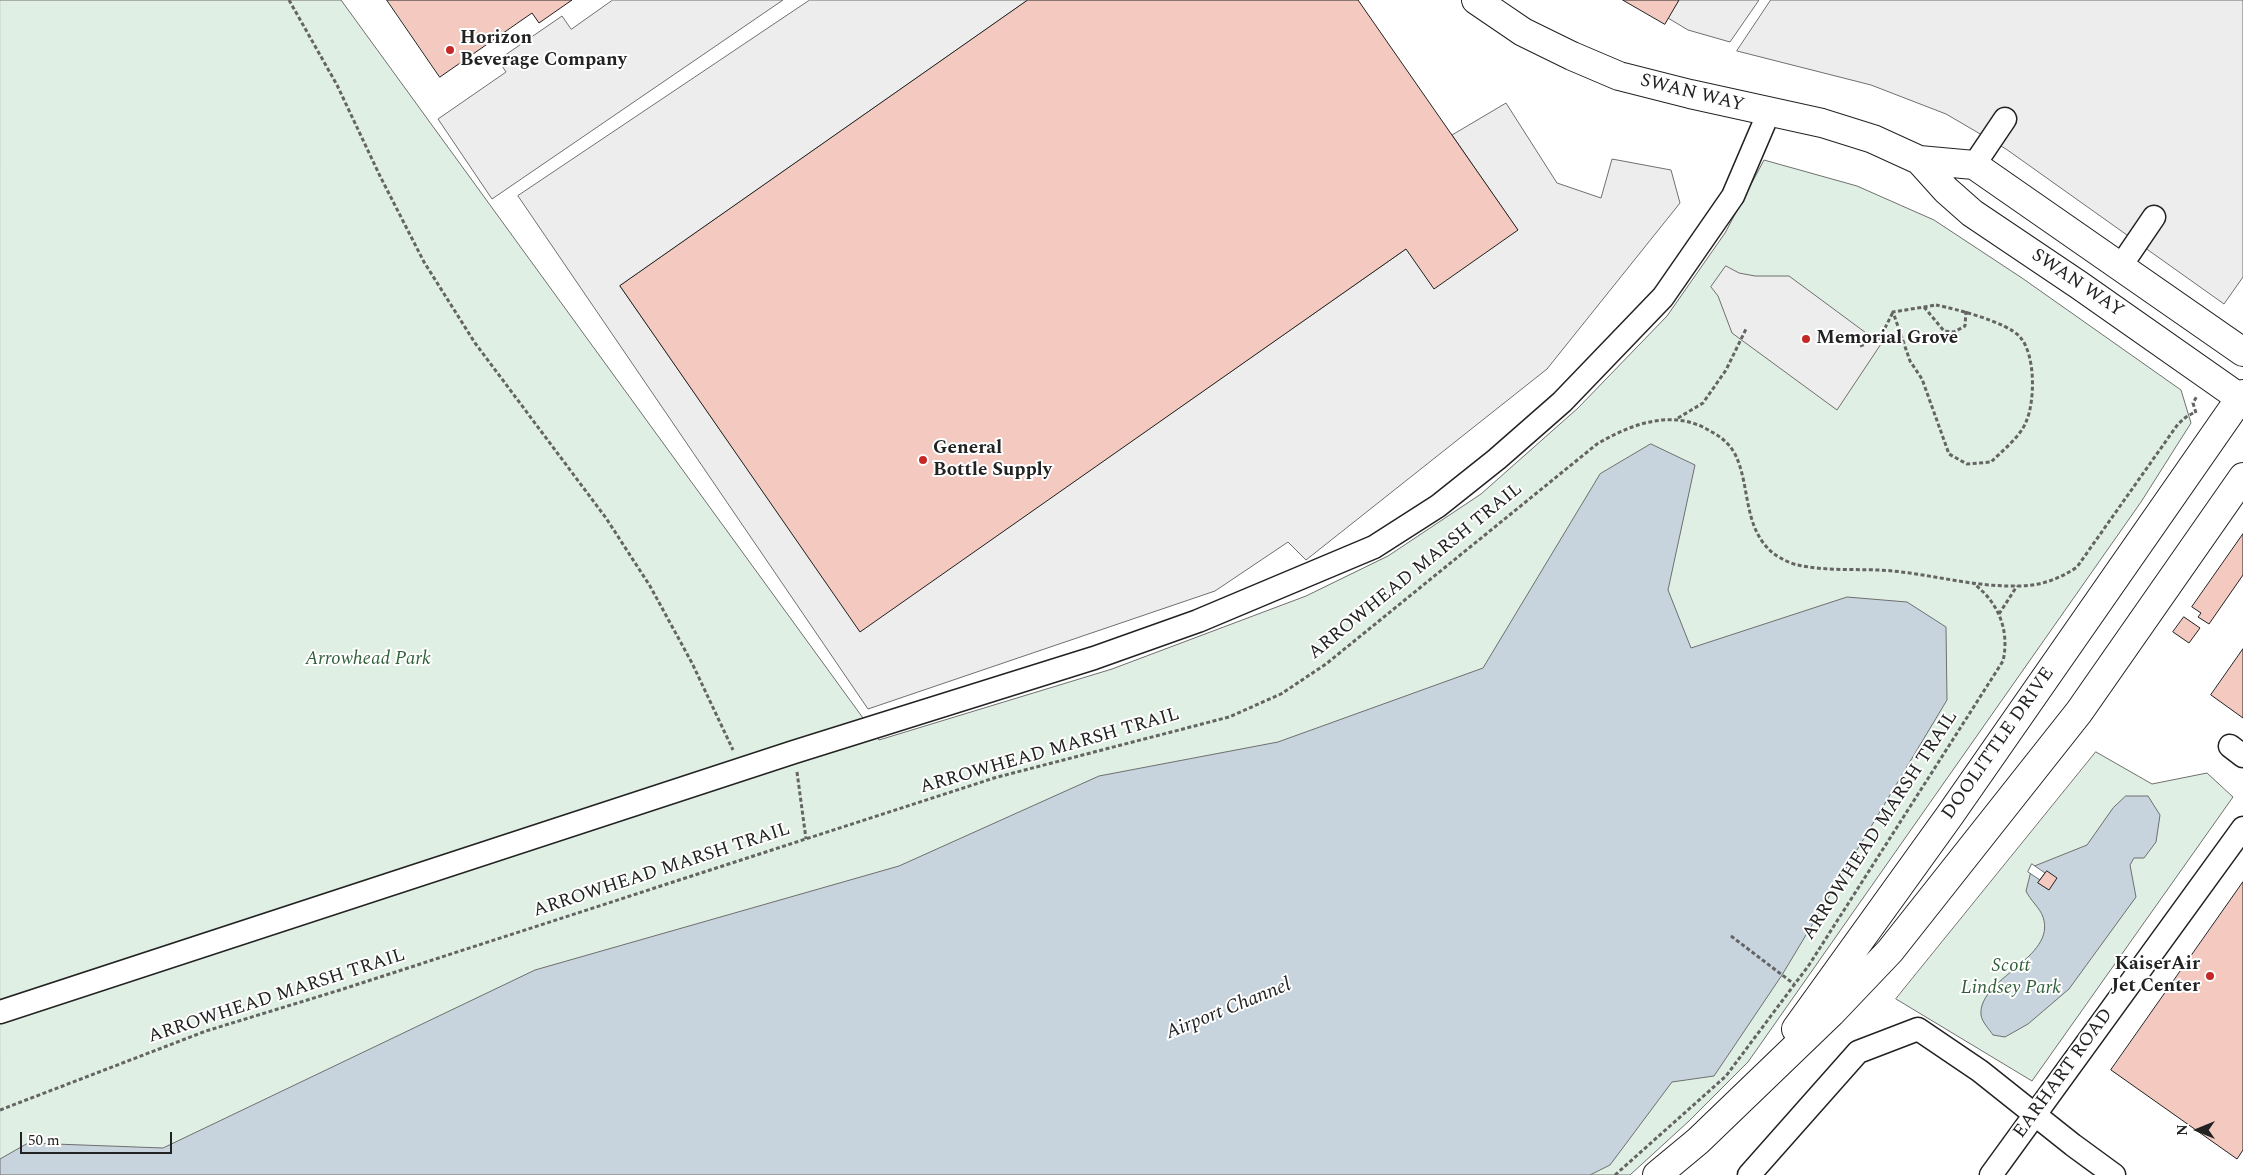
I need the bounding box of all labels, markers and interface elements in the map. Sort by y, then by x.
place label: Horizon Beverage Company [460,28,627,72]
marker: Horizon Beverage Company [444,44,456,56]
street label: SWAN WAY [1638,70,1746,118]
street label: SWAN WAY [2027,245,2127,323]
place label: Memorial Grove [1816,328,1958,350]
marker: Memorial Grove [1800,333,1812,345]
place label: General Bottle Supply [933,438,1052,482]
marker: General Bottle Supply [917,454,929,466]
street label: ARROWHEAD MARSH TRAIL [1304,479,1528,665]
park label: Arrowhead Park [305,649,431,671]
street label: DOOLITTLE DRIVE [1938,663,2060,825]
street label: ARROWHEAD MARSH TRAIL [918,704,1182,800]
street label: ARROWHEAD MARSH TRAIL [1798,707,1964,945]
street label: ARROWHEAD MARSH TRAIL [531,819,793,923]
street label: ARROWHEAD MARSH TRAIL [146,945,408,1049]
place label: KaiserAir Jet Center [2111,954,2200,998]
park label: Scott Lindsey Park [1961,956,2061,1000]
marker: KaiserAir Jet Center [2204,970,2216,982]
water label: Airport Channel [1163,974,1295,1046]
street label: EARHART ROAD [2009,1005,2119,1143]
north arrow [2173,1105,2223,1155]
scale bar [22,1122,175,1154]
text: N [2172,1124,2193,1136]
text: 50 m [28,1129,60,1152]

